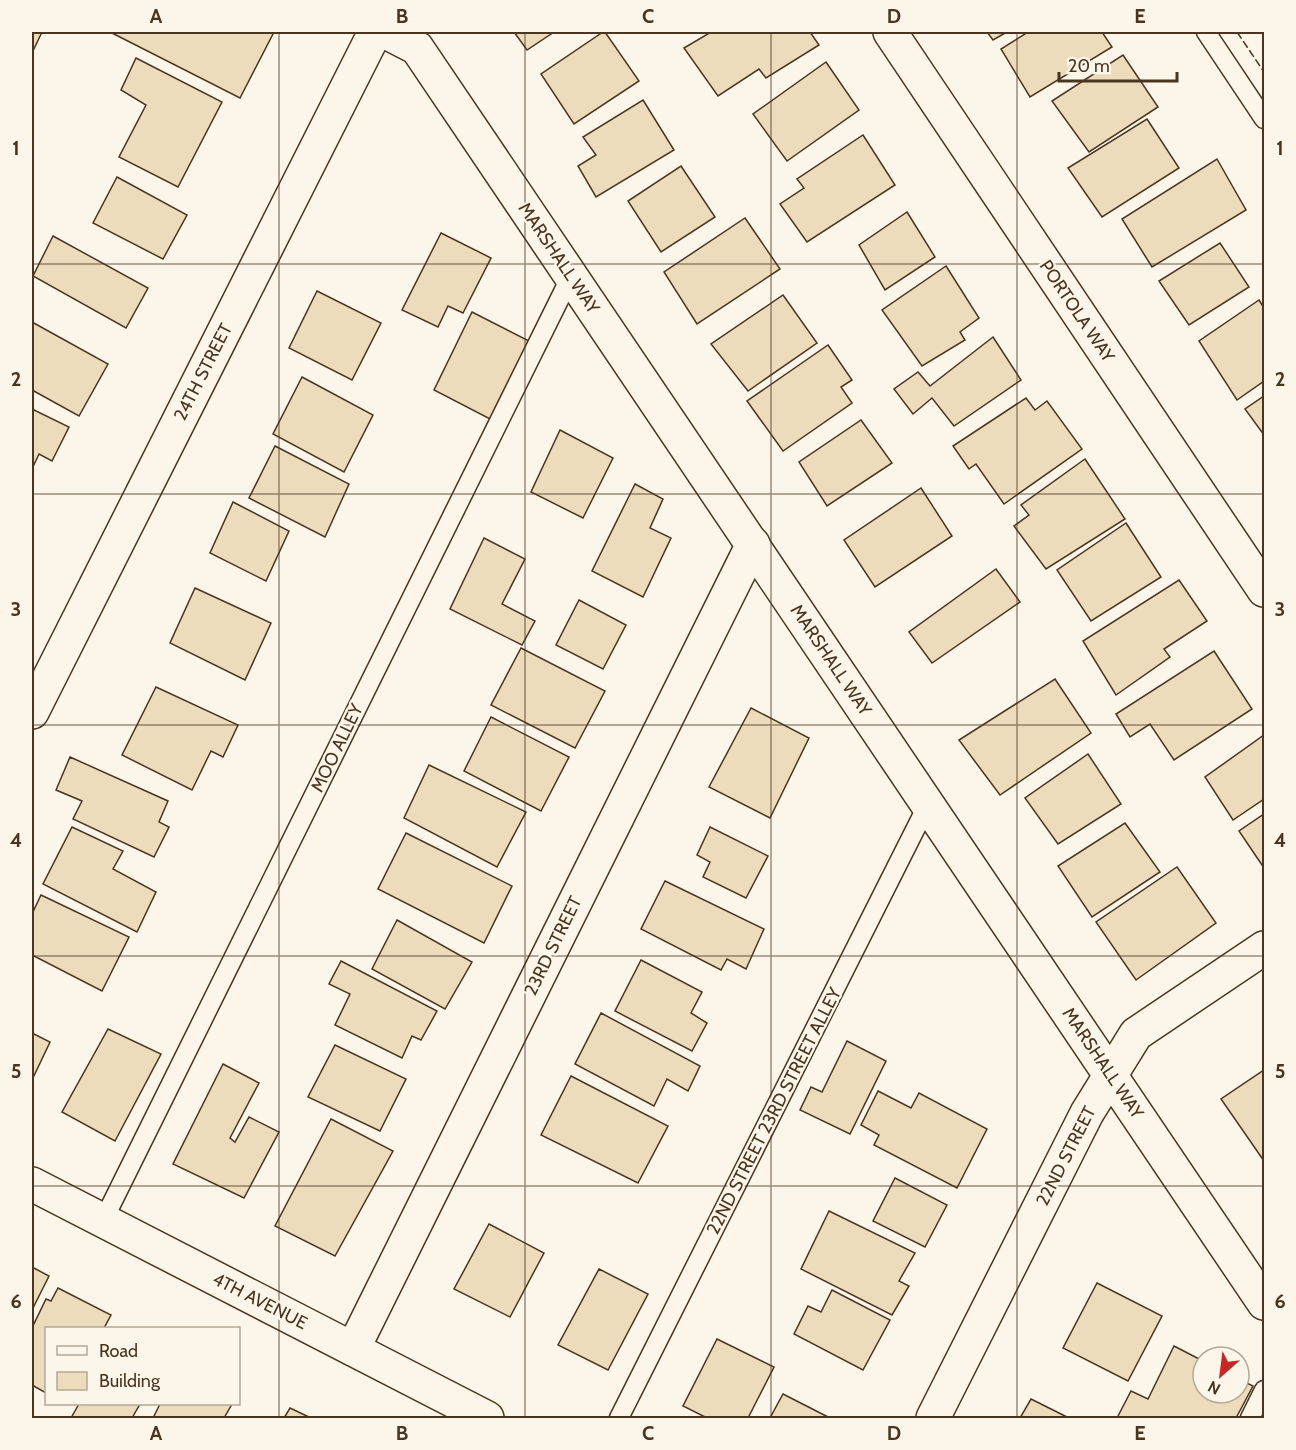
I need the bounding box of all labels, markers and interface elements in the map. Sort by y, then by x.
text: A [150,4,163,28]
text: B [396,4,408,28]
text: C [642,4,654,28]
text: D [887,4,901,28]
text: E [1134,4,1146,28]
scale bar [1059,45,1178,83]
text: 20 m [1068,55,1110,77]
text: 1 [12,136,20,160]
text: 1 [1276,136,1284,160]
street label: MARSHALL WAY [514,198,605,318]
street label: PORTOLA WAY [1035,256,1120,367]
street label: 24TH STREET [169,319,237,424]
text: 2 [11,367,21,391]
text: 2 [1275,367,1285,391]
text: 3 [11,597,21,621]
text: 3 [1275,597,1285,621]
street label: MARSHALL WAY [786,600,877,720]
street label: MOO ALLEY [306,700,368,796]
text: 4 [10,828,22,852]
text: 4 [1274,828,1286,852]
street label: 23RD STREET [520,892,587,999]
street label: 22ND STREET 23RD STREET ALLEY [702,983,846,1238]
street label: MARSHALL WAY [1058,1003,1149,1123]
text: 5 [11,1059,21,1083]
text: 5 [1275,1059,1285,1083]
street label: 22ND STREET [1031,1102,1101,1210]
street label: 4TH AVENUE [209,1268,311,1334]
text: 6 [10,1289,22,1313]
text: 6 [1274,1289,1286,1313]
legend [45,1327,240,1405]
text: Road [99,1340,138,1362]
north arrow [1191,1345,1251,1405]
text: Building [99,1370,161,1392]
text: N [1205,1377,1224,1399]
text: A [150,1421,163,1445]
text: B [396,1421,408,1445]
text: C [642,1421,654,1445]
text: D [887,1421,901,1445]
text: E [1134,1421,1146,1445]

